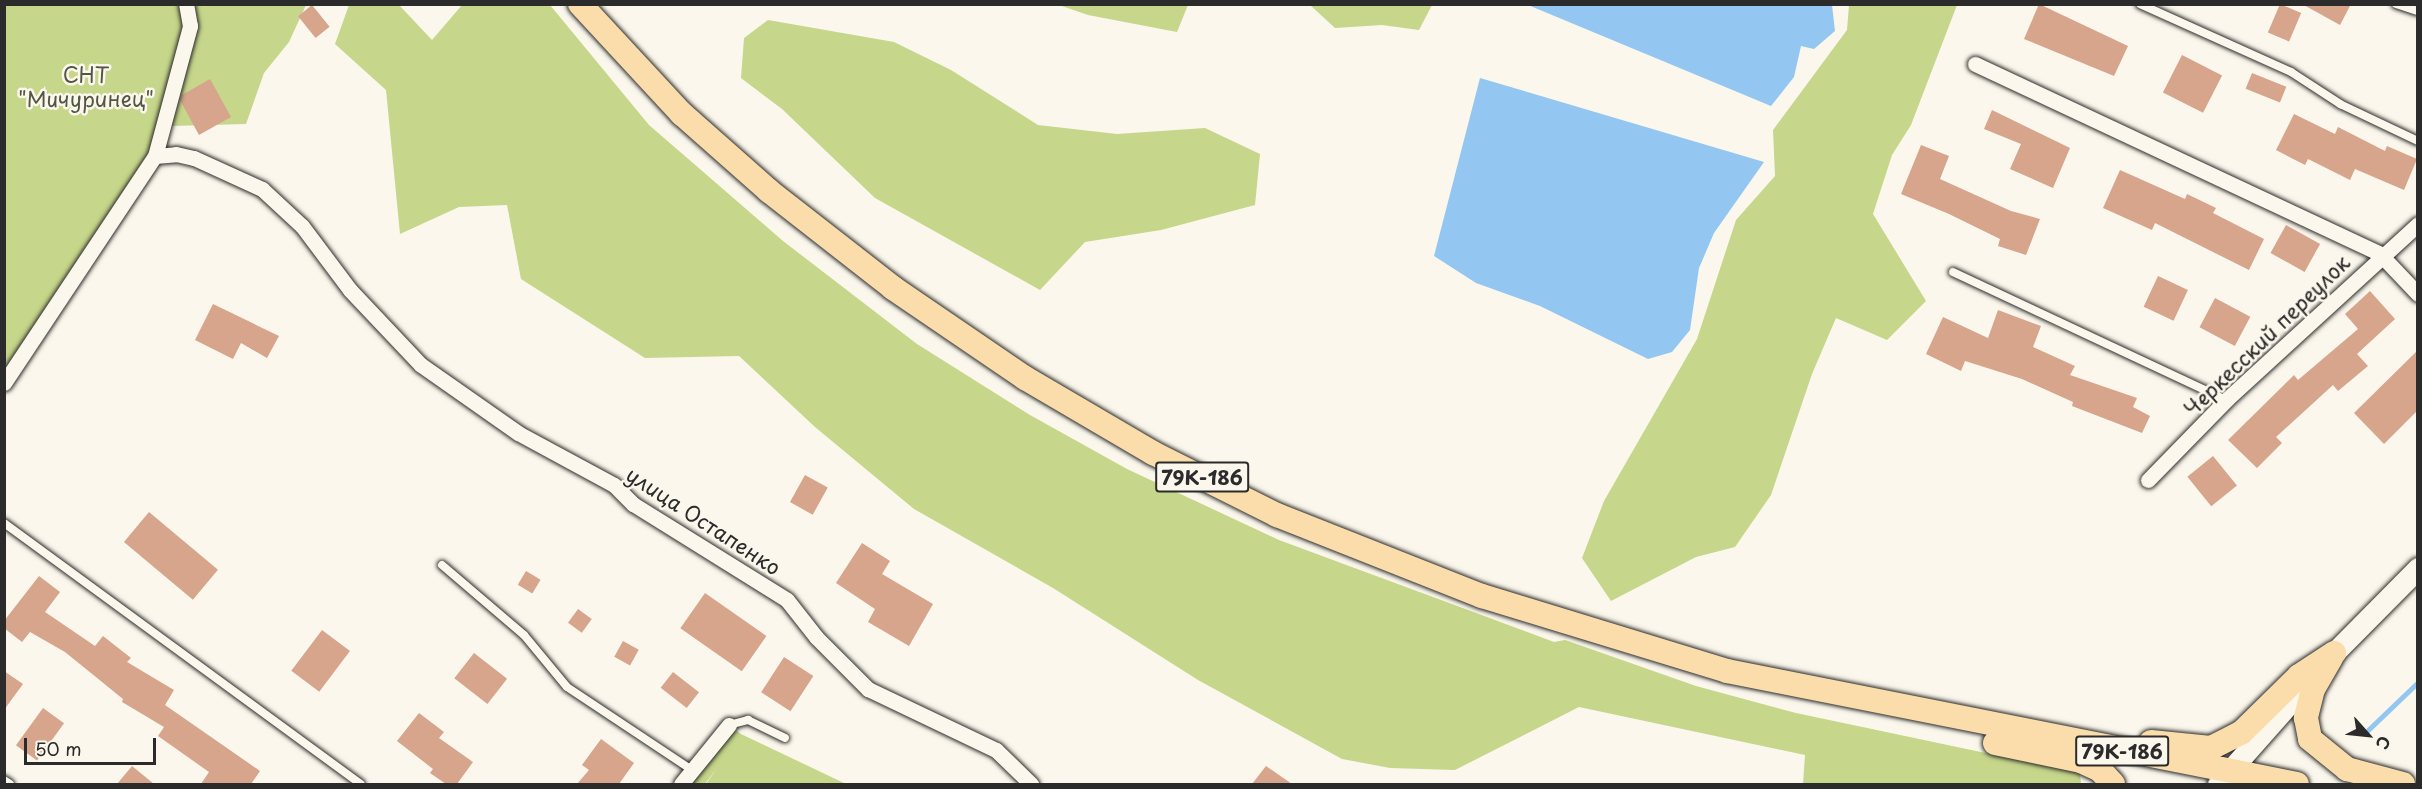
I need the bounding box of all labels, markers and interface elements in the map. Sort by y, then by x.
park label: СНТ "Мичуринец" [18,61,154,111]
street label: Черкесский переулок [2178,249,2354,421]
street label: улица Остапенко [622,460,786,580]
road number: 79К-186 [1154,460,1250,494]
north arrow [2338,705,2398,765]
scale bar [27,726,159,764]
text: С [2371,732,2397,754]
road number: 79К-186 [2074,734,2170,768]
text: 50 m [35,735,82,762]

